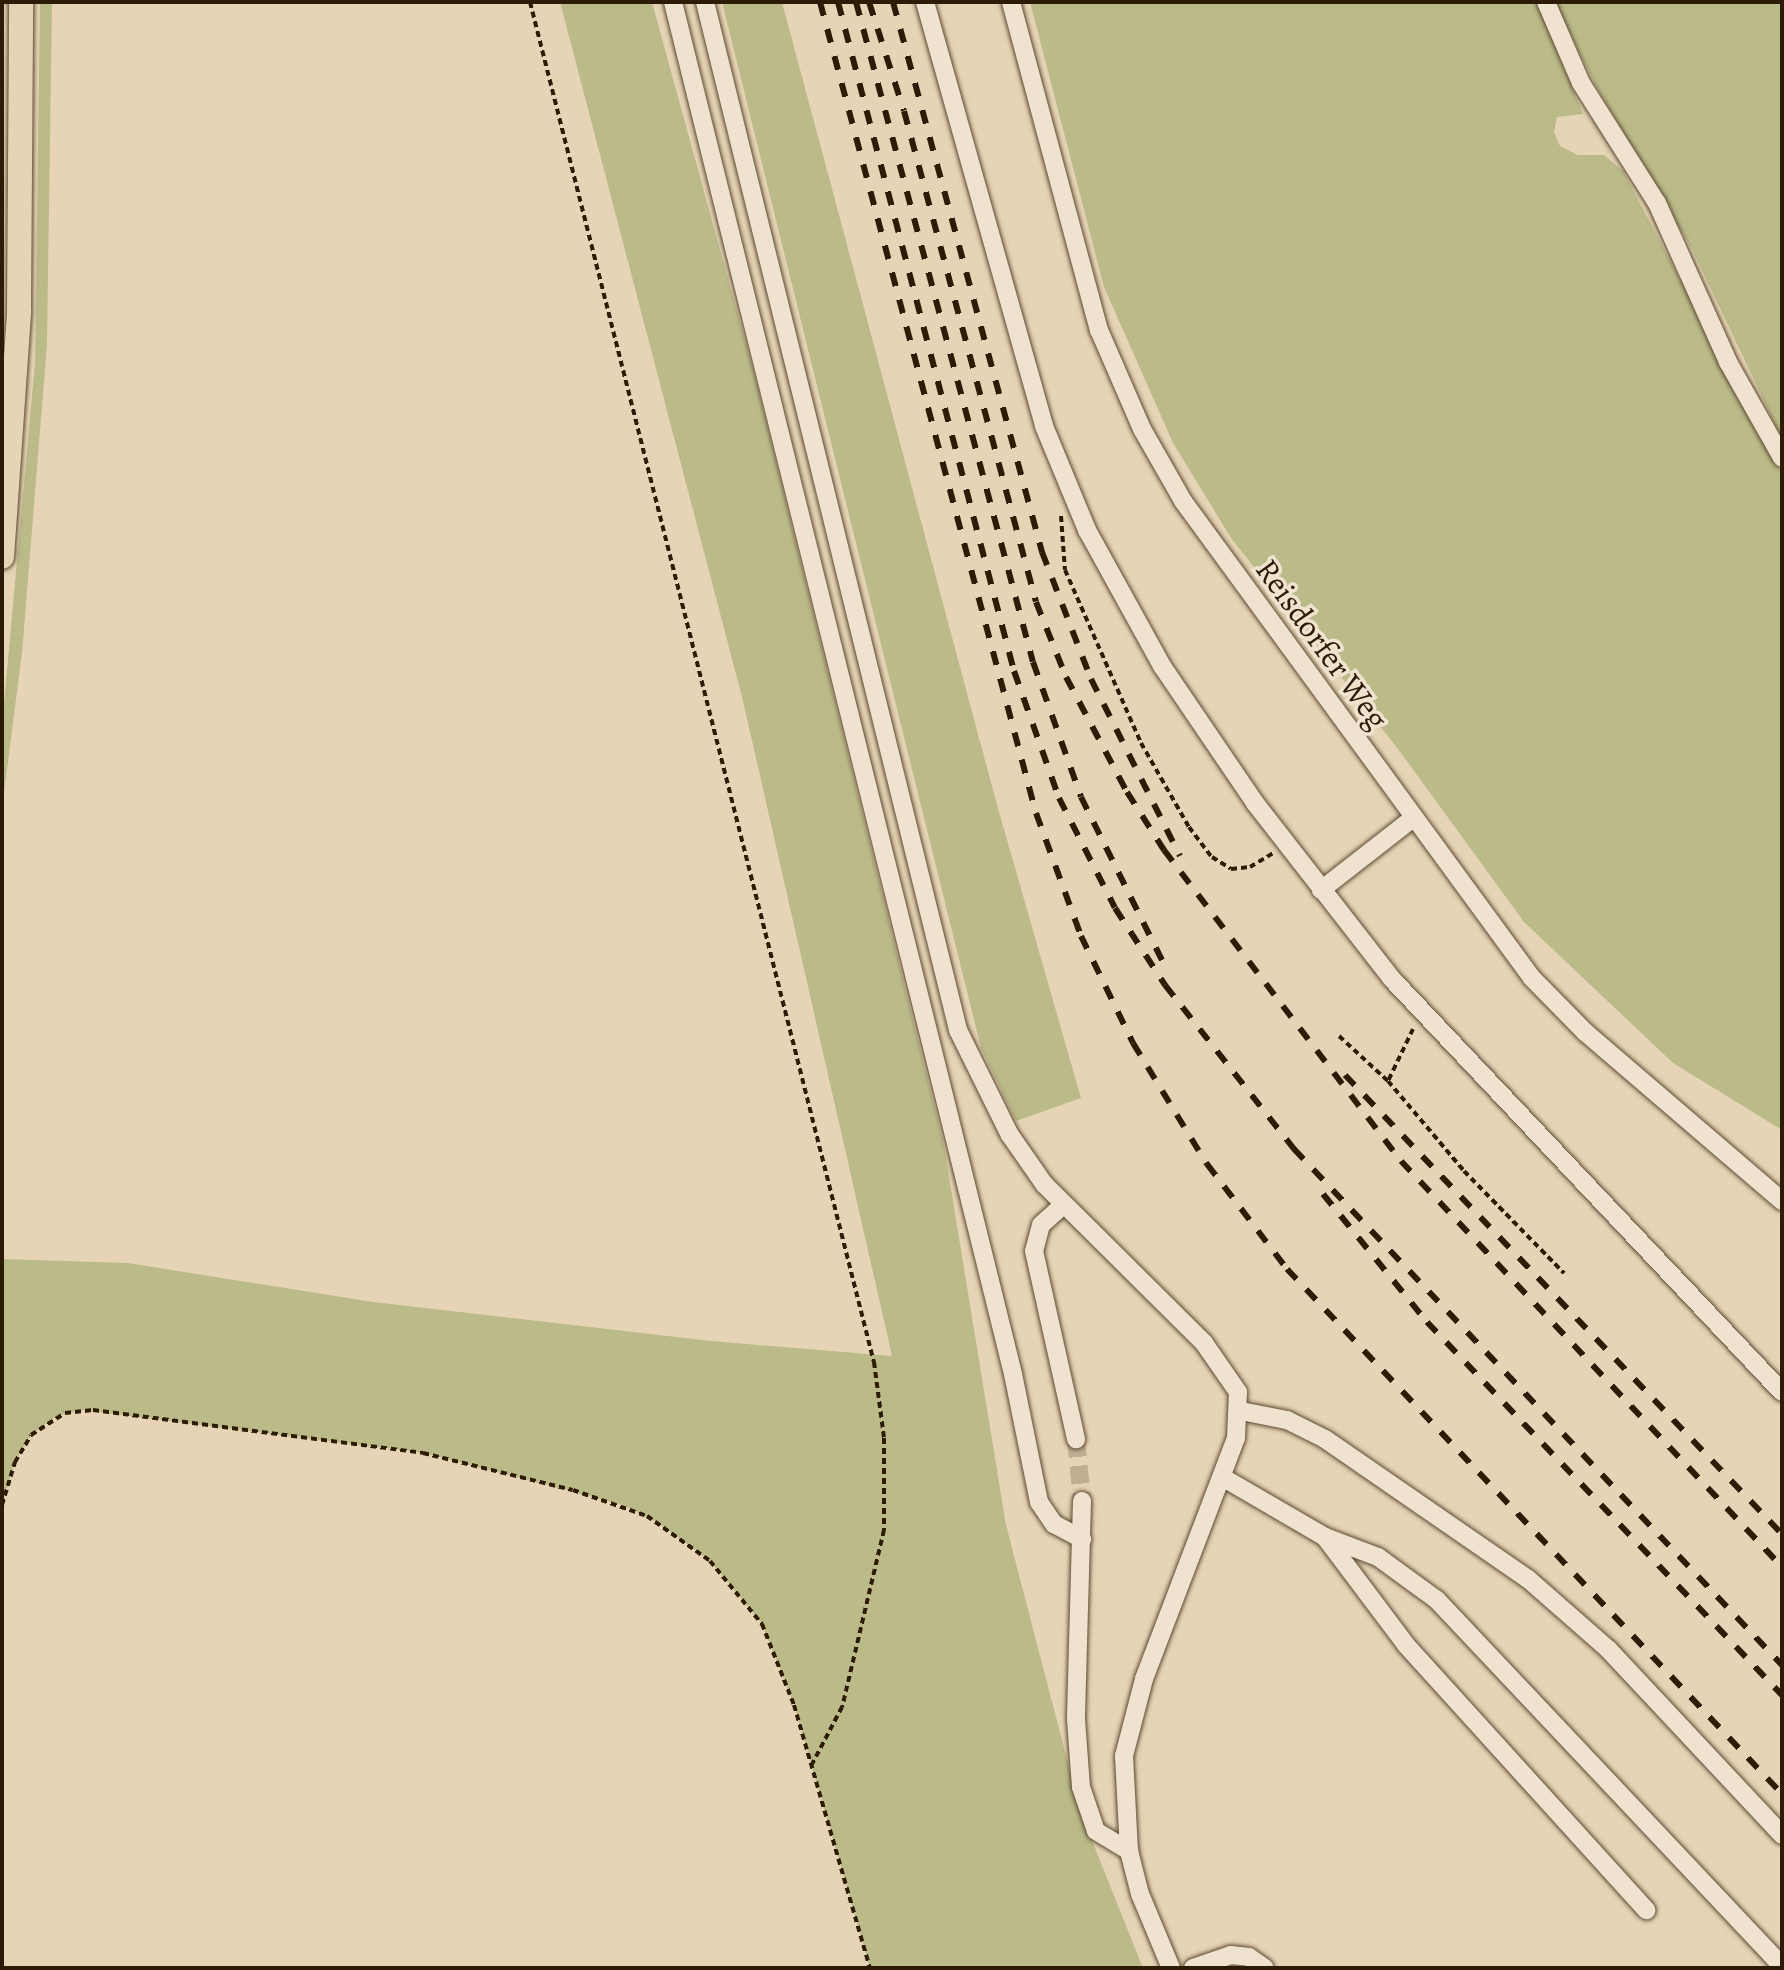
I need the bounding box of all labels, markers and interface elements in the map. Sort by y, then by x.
street label: Reisdorfer Weg [1248,552,1396,736]

